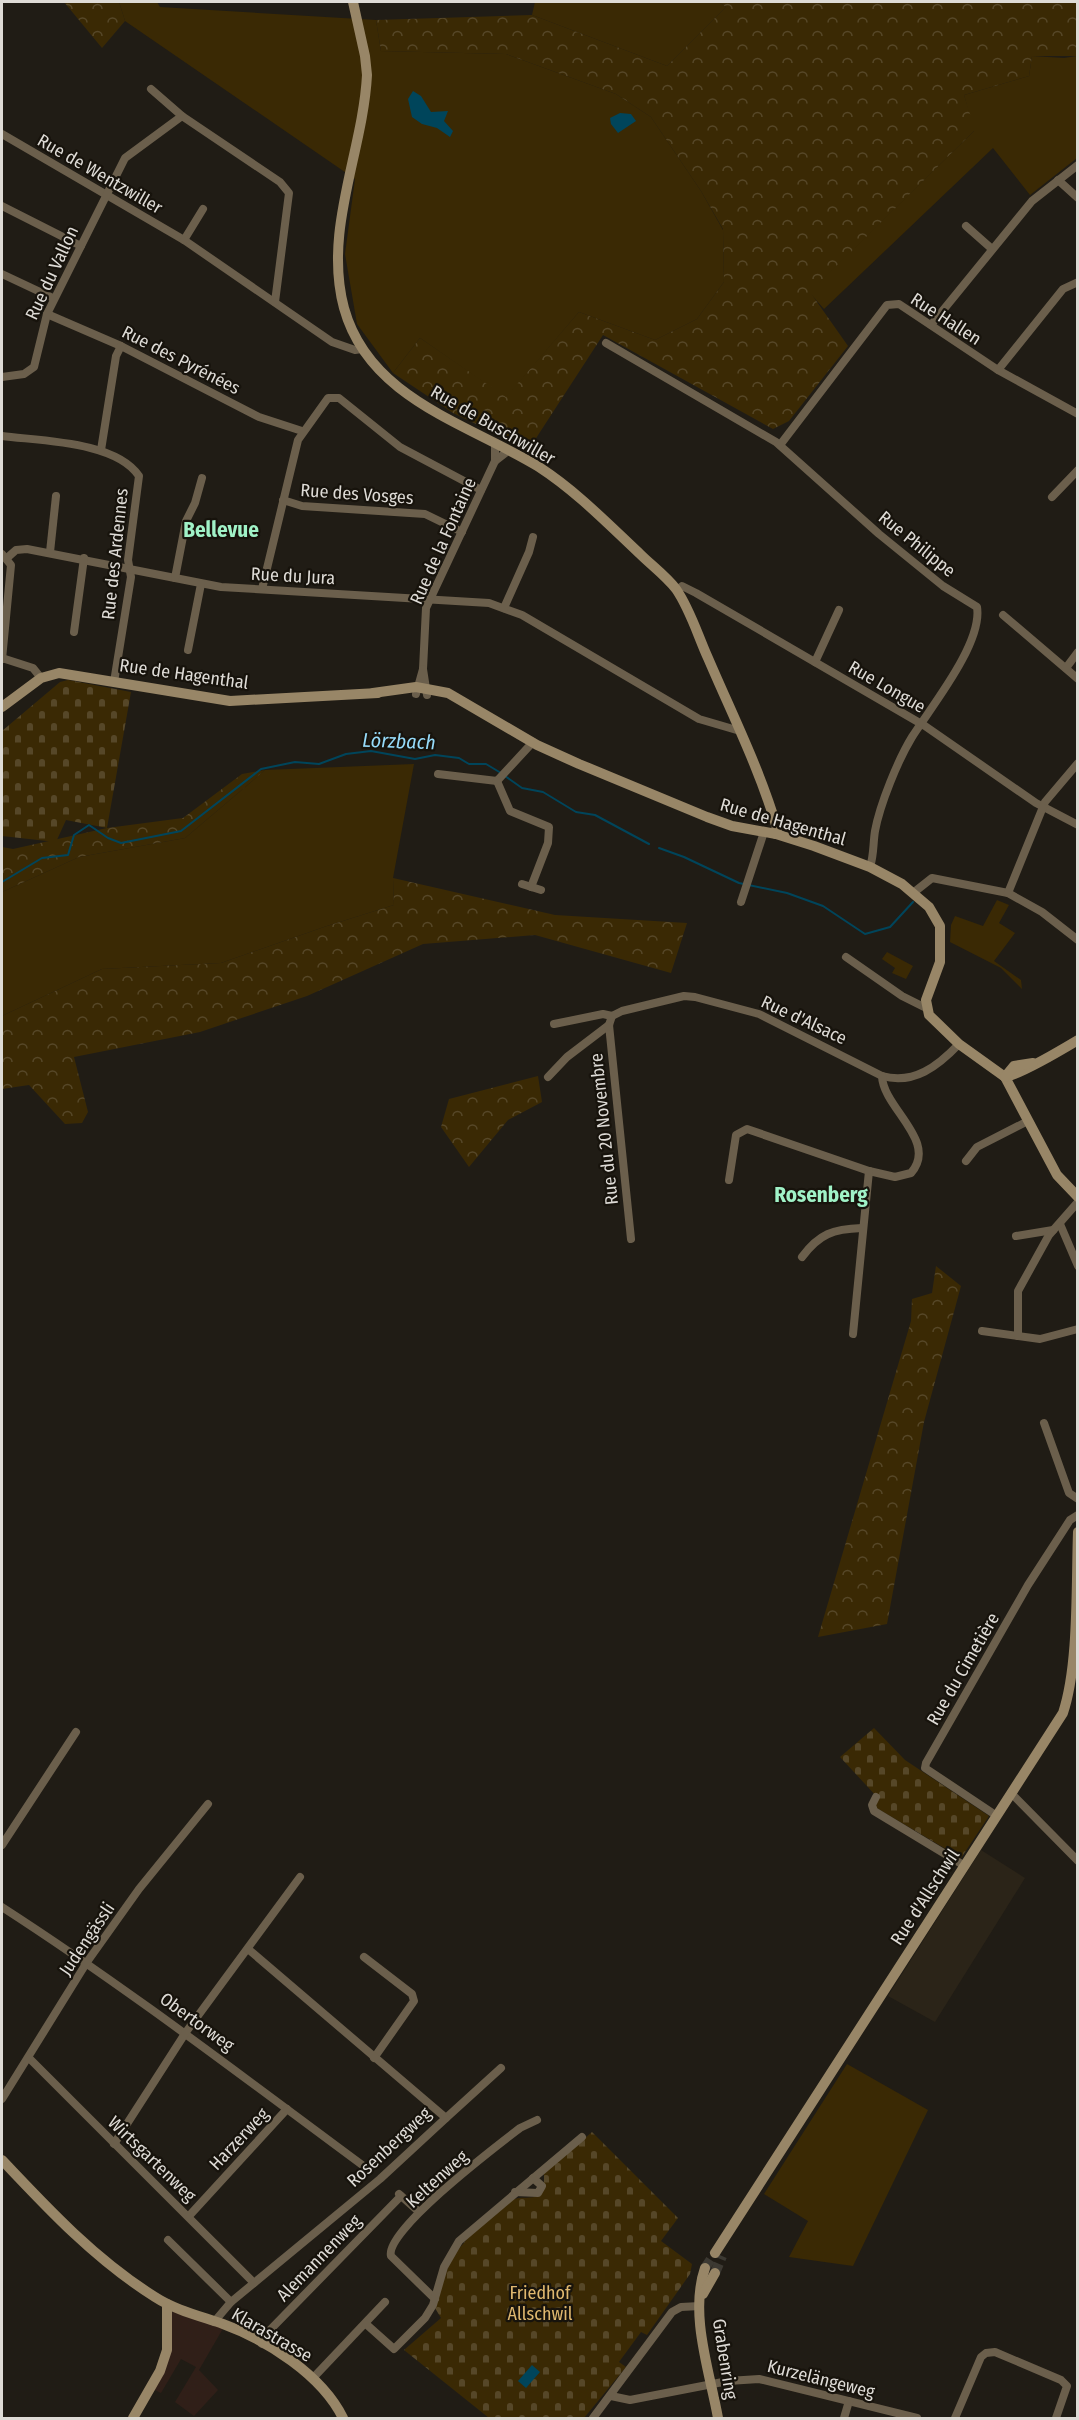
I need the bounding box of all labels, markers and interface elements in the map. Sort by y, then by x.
street label: Rue de Wentzwiller [34,129,167,219]
street label: Rue du Vallon [21,223,83,323]
street label: Rue Hallen [907,288,985,350]
street label: Rue des Pyrénées [118,321,244,399]
street label: Rue de Buschwiller [427,380,560,470]
street label: Rue de la Fontaine [405,474,481,608]
street label: Rue des Vosges [300,479,415,509]
street label: Rue des Ardennes [97,487,133,621]
street label: Rue Philippe [874,506,960,582]
district label: Bellevue [183,517,259,543]
street label: Rue du Jura [250,563,336,589]
street label: Rue de Hagenthal [118,654,250,694]
street label: Rue Longue [844,656,930,718]
water label: Lörzbach [362,728,436,754]
street label: Rue de Hagenthal [717,794,849,851]
street label: Rue d'Alsace [758,991,850,1049]
street label: Rue du 20 Novembre [585,1052,623,1206]
district label: Rosenberg [774,1182,868,1208]
street label: Rue du Cimetière [922,1609,1004,1729]
street label: Rue d'Allschwil [886,1845,964,1949]
street label: Judengässli [54,1898,120,1980]
street label: Obertorweg [156,1988,239,2057]
street label: Rosenbergweg [342,2102,436,2192]
street label: Harzerweg [205,2103,274,2175]
street label: Wirtsgartenweg [103,2111,201,2207]
street label: Keltenweg [401,2145,473,2213]
street label: Alemannenweg [272,2210,366,2306]
park label: Friedhof Allschwil [508,2282,573,2325]
street label: Klarastrasse [228,2303,316,2367]
street label: Grabenring [708,2317,742,2402]
street label: Kurzelängeweg [765,2355,878,2403]

